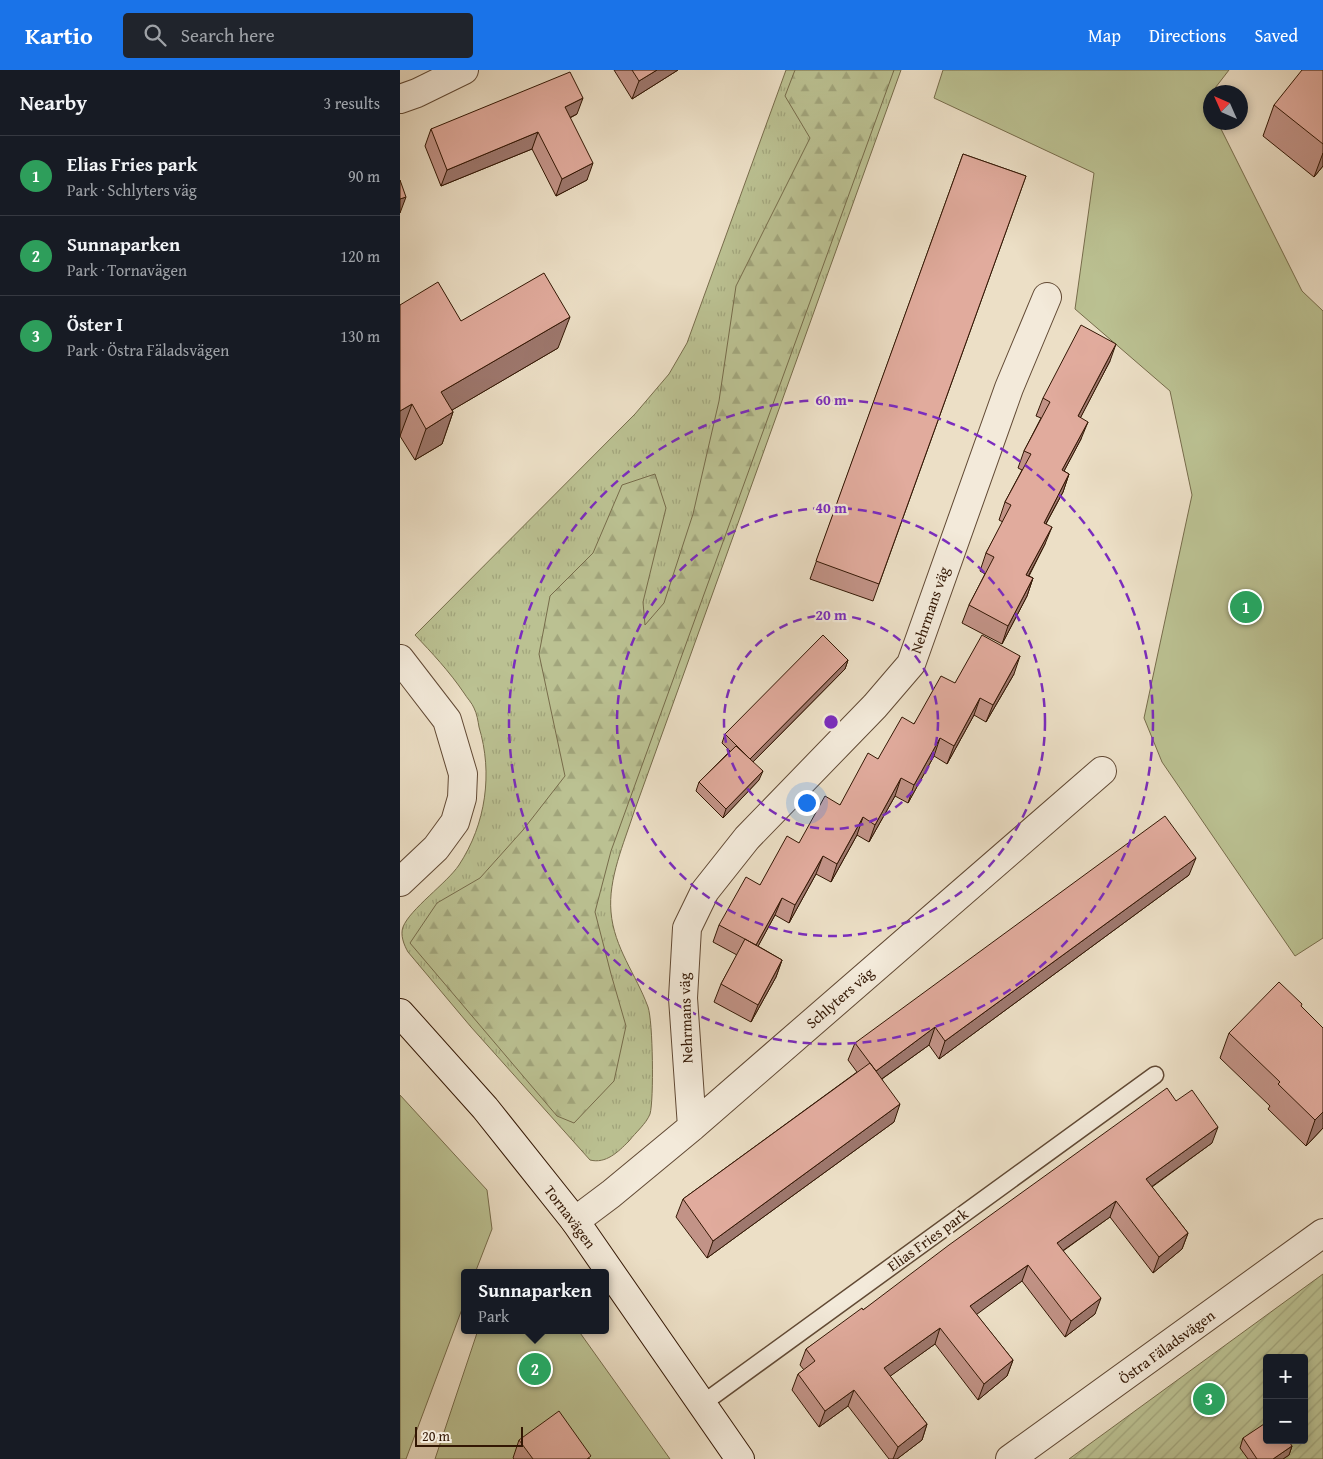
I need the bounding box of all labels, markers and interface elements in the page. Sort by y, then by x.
search box [123,13,473,58]
text: Kartio [25,18,93,53]
icon: search [141,21,169,49]
text: Search here [181,21,275,49]
text: Map [1088,22,1121,49]
text: Directions [1149,22,1226,49]
text: Saved [1254,22,1298,49]
north arrow [1203,85,1248,130]
text: Nearby [20,87,87,118]
text: 3 results [323,91,380,115]
text: Elias Fries park [67,150,197,178]
text: 1 [32,164,40,188]
text: 90 m [348,164,380,188]
text: Park · Schlyters väg [67,178,197,202]
text: Sunnaparken [67,230,180,258]
text: 2 [32,244,40,268]
text: 120 m [340,244,380,268]
text: Park · Tornavägen [67,258,187,282]
text: Öster I [67,310,123,338]
text: 3 [32,324,40,348]
text: 130 m [340,324,380,348]
text: Park · Östra Fäladsvägen [67,338,229,362]
text: 60 m [815,389,847,410]
text: 40 m [815,497,847,518]
street label: Nehrmans väg [905,563,954,656]
pin: 1 [1230,588,1262,626]
text: 20 m [815,604,847,625]
centre of rings [822,713,840,731]
your location [794,790,820,816]
street label: Schlyters väg [801,962,879,1033]
street label: Nehrmans väg [673,972,698,1064]
street label: Tornavägen [540,1181,602,1253]
street label: Elias Fries park [883,1203,973,1276]
popup [461,1269,609,1334]
text: Sunnaparken [478,1276,592,1304]
text: Park [478,1304,509,1328]
street label: Östra Fäladsvägen [1114,1304,1219,1389]
pin: 2 [519,1350,551,1388]
map controls [1263,1354,1308,1444]
button: + [1263,1354,1308,1399]
pin: 3 [1193,1380,1225,1418]
button: − [1263,1399,1308,1444]
scale bar [415,1424,522,1447]
text: 20 m [422,1426,450,1446]

